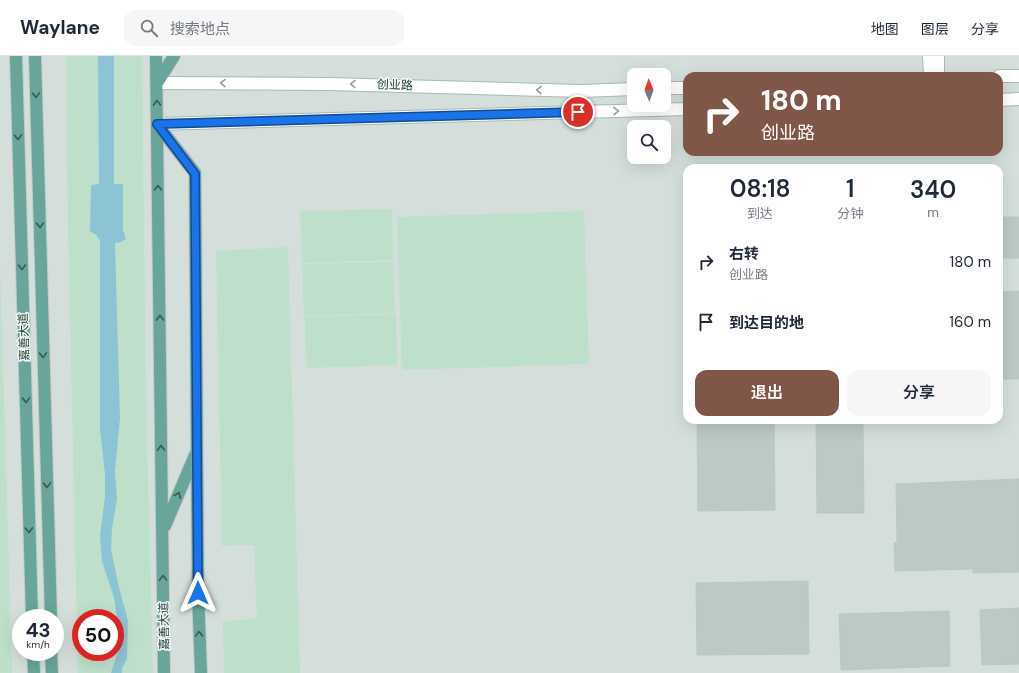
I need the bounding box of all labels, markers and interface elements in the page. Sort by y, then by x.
search box [124,10,404,46]
text: Waylane [20,15,100,40]
icon: search [138,17,160,39]
text: 搜索地点 [170,19,230,39]
text: 地图 [871,20,899,38]
text: 图层 [921,20,949,38]
text: 分享 [971,20,999,38]
north arrow [627,68,671,112]
map controls [627,68,671,164]
street label: 创业路 [377,76,413,94]
one-way arrow [220,79,226,87]
one-way arrow [350,80,356,88]
text: 180 m [761,82,842,119]
one-way arrow [536,86,542,94]
icon: right [695,88,747,140]
one-way arrow [32,92,40,98]
pin [561,95,595,129]
one-way arrow [153,100,161,106]
icon: arrive [567,101,589,123]
one-way arrow [613,106,619,115]
button: search [627,120,671,164]
text: 创业路 [761,121,815,145]
one-way arrow [14,134,23,140]
text: 08:18 [730,173,791,204]
text: 1 [846,173,854,204]
text: 340 [910,174,956,205]
one-way arrow [154,185,162,191]
text: m [927,204,939,221]
text: 到达 [747,205,773,222]
text: 分钟 [837,205,863,222]
one-way arrow [35,222,44,228]
text: 右转 [729,244,759,264]
icon: right [695,251,717,273]
text: 180 m [950,252,991,272]
one-way arrow [18,264,26,270]
text: 创业路 [729,266,768,283]
icon: arrive [695,311,717,333]
text: 160 m [949,312,991,332]
street label: 嘉善大道 [15,313,33,361]
text: 到达目的地 [729,313,804,333]
one-way arrow [156,315,164,321]
one-way arrow [39,352,47,358]
button: 退出 [695,370,839,416]
button: 分享 [847,370,991,416]
one-way arrow [22,397,30,403]
one-way arrow [157,445,165,451]
one-way arrow [43,482,51,488]
one-way arrow [173,492,181,499]
one-way arrow [25,527,34,533]
position arrow [177,572,219,614]
one-way arrow [159,575,167,581]
street label: 嘉善大道 [156,602,172,650]
speed limit sign: 50 [72,609,124,661]
text: 43 [25,617,51,643]
one-way arrow [195,631,204,637]
text: km/h [26,638,50,651]

